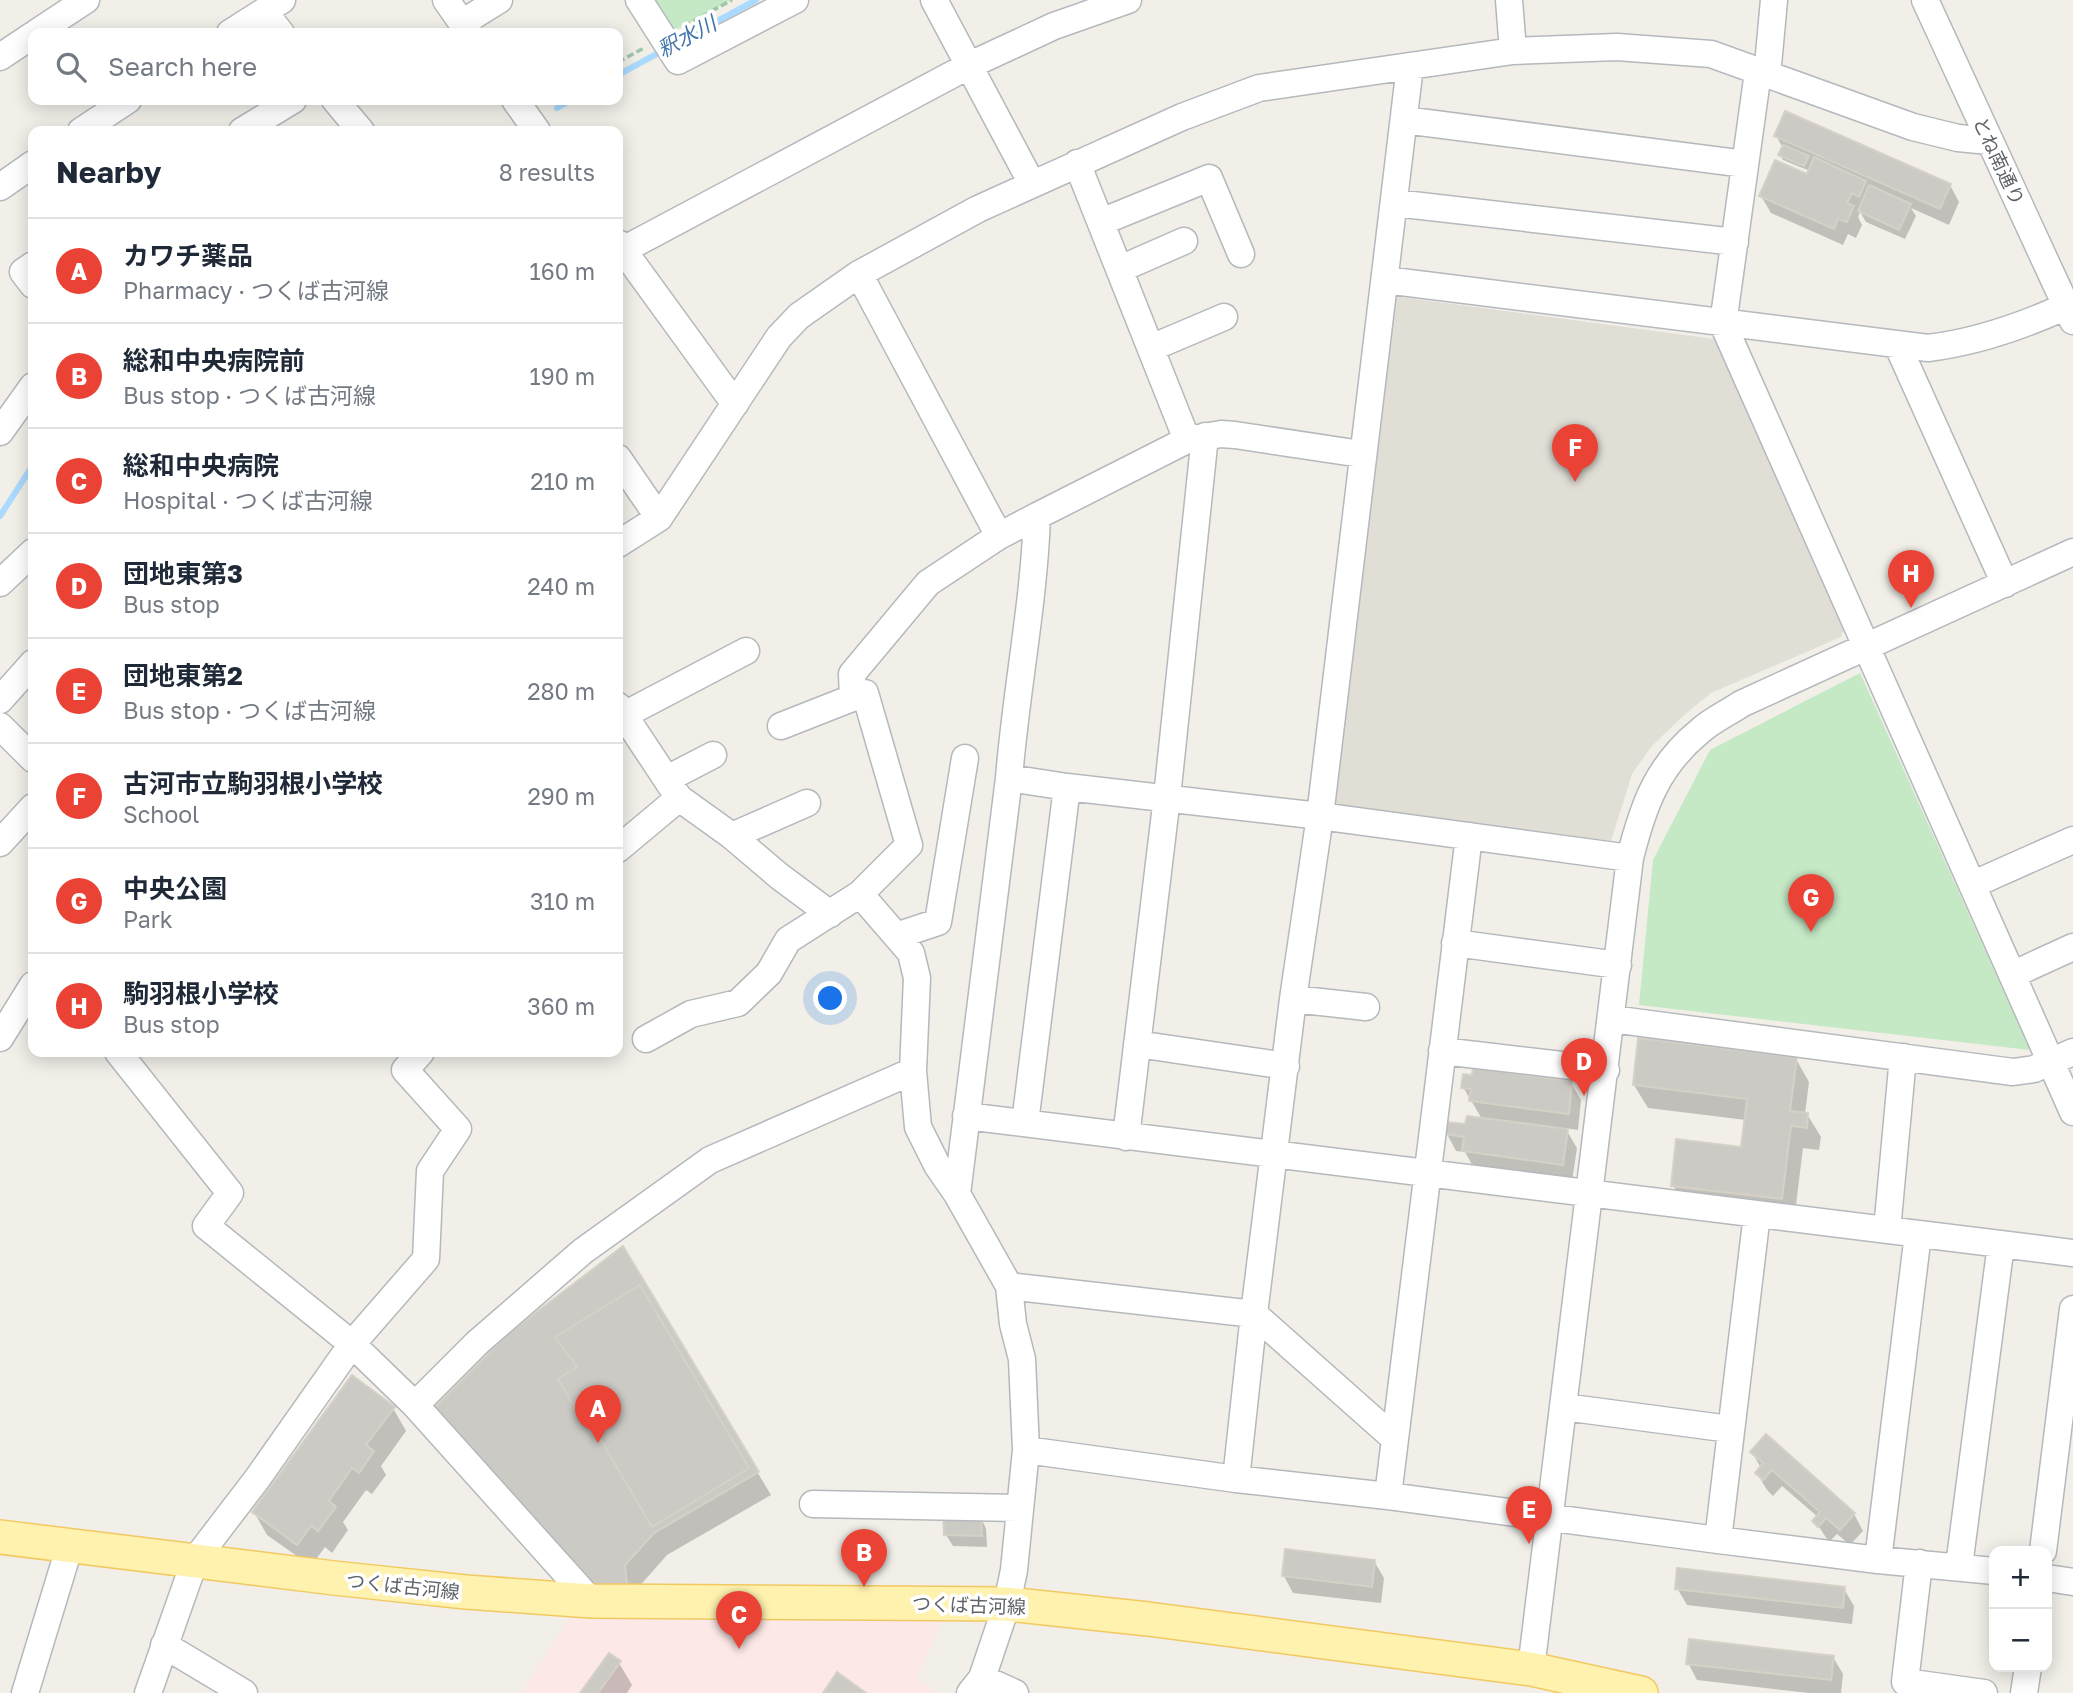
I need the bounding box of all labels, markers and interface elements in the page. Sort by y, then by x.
water label: 釈水川 [653,9,722,62]
search box [28,28,623,105]
icon: search [52,48,90,86]
text: Search here [108,51,257,82]
street label: とね南通り [1969,113,2030,209]
text: Nearby [56,154,161,190]
text: 8 results [499,158,595,186]
text: カワチ薬品 [123,240,253,271]
text: A [71,257,87,285]
text: 160 m [530,257,595,285]
text: Pharmacy · つくば古河線 [123,276,389,304]
text: 総和中央病院前 [123,345,305,376]
text: B [71,362,87,390]
text: 190 m [530,362,595,390]
text: Bus stop · つくば古河線 [123,381,376,409]
pin: F [1552,424,1598,482]
text: 総和中央病院 [123,450,279,481]
text: C [71,467,87,495]
text: 210 m [530,467,595,495]
text: Hospital · つくば古河線 [123,486,373,514]
pin: H [1888,550,1934,608]
text: 団地東第3 [123,558,243,589]
text: D [71,572,87,600]
text: 240 m [527,572,595,600]
text: Bus stop [123,590,220,618]
text: 団地東第2 [123,660,243,691]
text: E [72,677,86,705]
text: 280 m [527,677,595,705]
text: Bus stop · つくば古河線 [123,696,376,724]
text: 古河市立駒羽根小学校 [123,768,383,799]
text: F [72,782,86,810]
text: 290 m [527,782,595,810]
text: School [123,800,199,828]
text: 中央公園 [123,873,227,904]
pin: G [1788,874,1834,932]
text: G [71,887,87,915]
text: 310 m [530,887,595,915]
text: Park [123,905,173,933]
text: 駒羽根小学校 [123,978,279,1009]
your location [813,981,847,1015]
text: H [70,992,88,1020]
text: 360 m [527,992,595,1020]
text: Bus stop [123,1010,220,1038]
pin: D [1561,1038,1607,1096]
pin: A [575,1385,621,1443]
pin: E [1506,1486,1552,1544]
pin: B [841,1529,887,1587]
map controls [1989,1546,2052,1672]
button: + [1989,1546,2052,1609]
street label: つくば古河線 [345,1568,461,1603]
pin: C [716,1591,762,1649]
street label: つくば古河線 [912,1591,1026,1618]
button: − [1989,1609,2052,1672]

